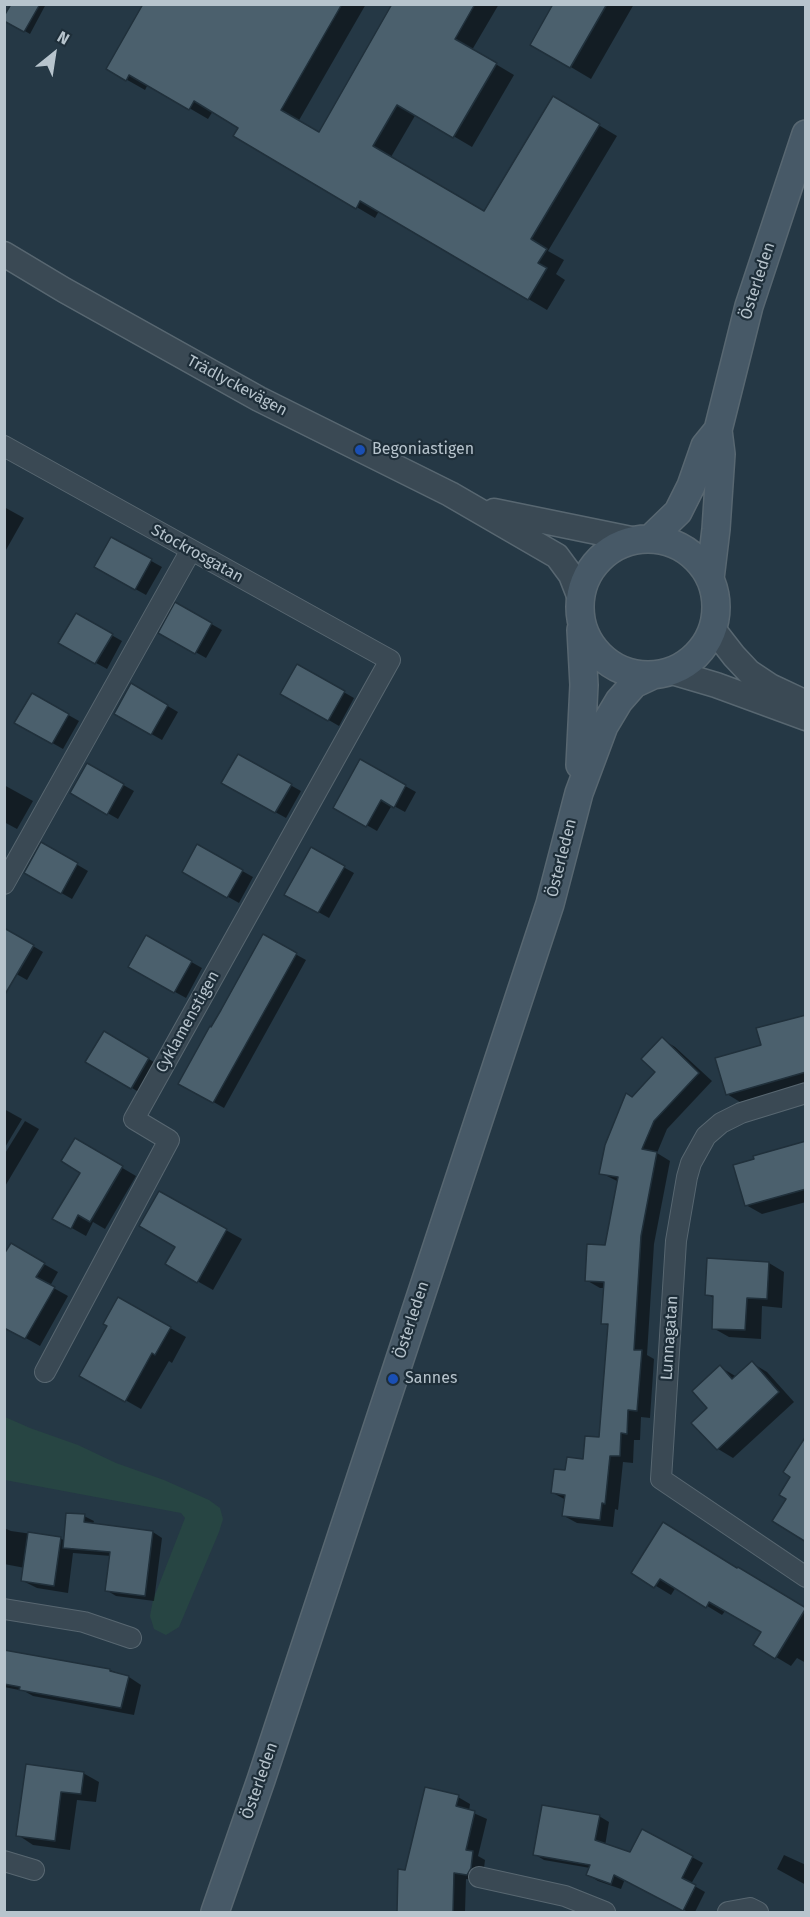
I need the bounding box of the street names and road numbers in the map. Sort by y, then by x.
street label: Österleden [737,240,779,322]
street label: Trädlyckevägen [184,352,290,420]
street label: Stockrosgatan [148,521,246,587]
street label: Österleden [543,817,581,899]
street label: Cyklamenstigen [152,968,224,1076]
street label: Österleden [391,1279,433,1361]
street label: Lunnagatan [657,1295,683,1381]
street label: Österleden [238,1740,282,1822]

